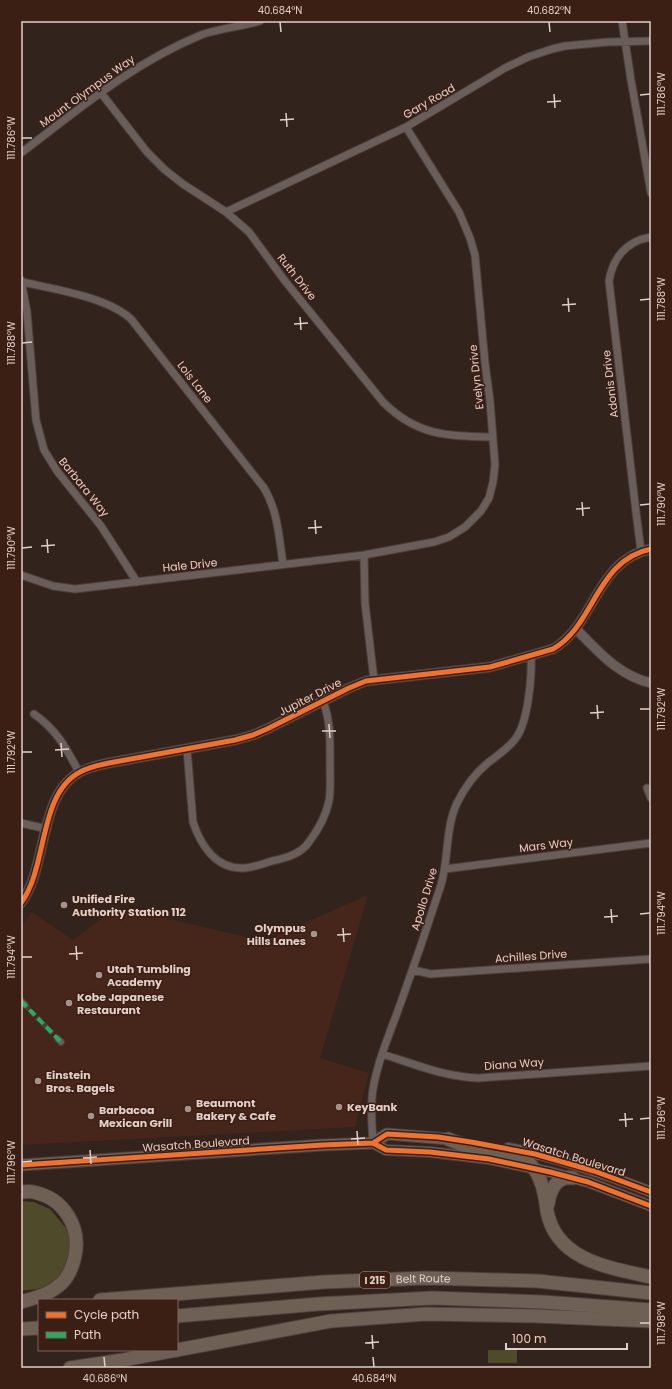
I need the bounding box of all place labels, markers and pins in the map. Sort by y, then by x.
place label: Unified Fire Authority Station 112 [72,891,186,920]
marker: Unified Fire Authority Station 112 [59,900,69,910]
place label: Olympus Hills Lanes [247,920,306,949]
marker: Olympus Hills Lanes [309,929,319,939]
place label: Utah Tumbling Academy [107,961,191,990]
marker: Utah Tumbling Academy [94,970,104,980]
place label: Kobe Japanese Restaurant [77,989,164,1018]
marker: Kobe Japanese Restaurant [64,998,74,1008]
place label: Einstein Bros. Bagels [46,1067,115,1096]
marker: Einstein Bros. Bagels [33,1076,43,1086]
place label: Beaumont Bakery & Cafe [196,1095,276,1124]
place label: KeyBank [347,1099,398,1115]
place label: Barbacoa Mexican Grill [99,1102,172,1131]
marker: KeyBank [334,1102,344,1112]
marker: Beaumont Bakery & Cafe [183,1104,193,1114]
marker: Barbacoa Mexican Grill [86,1111,96,1121]

